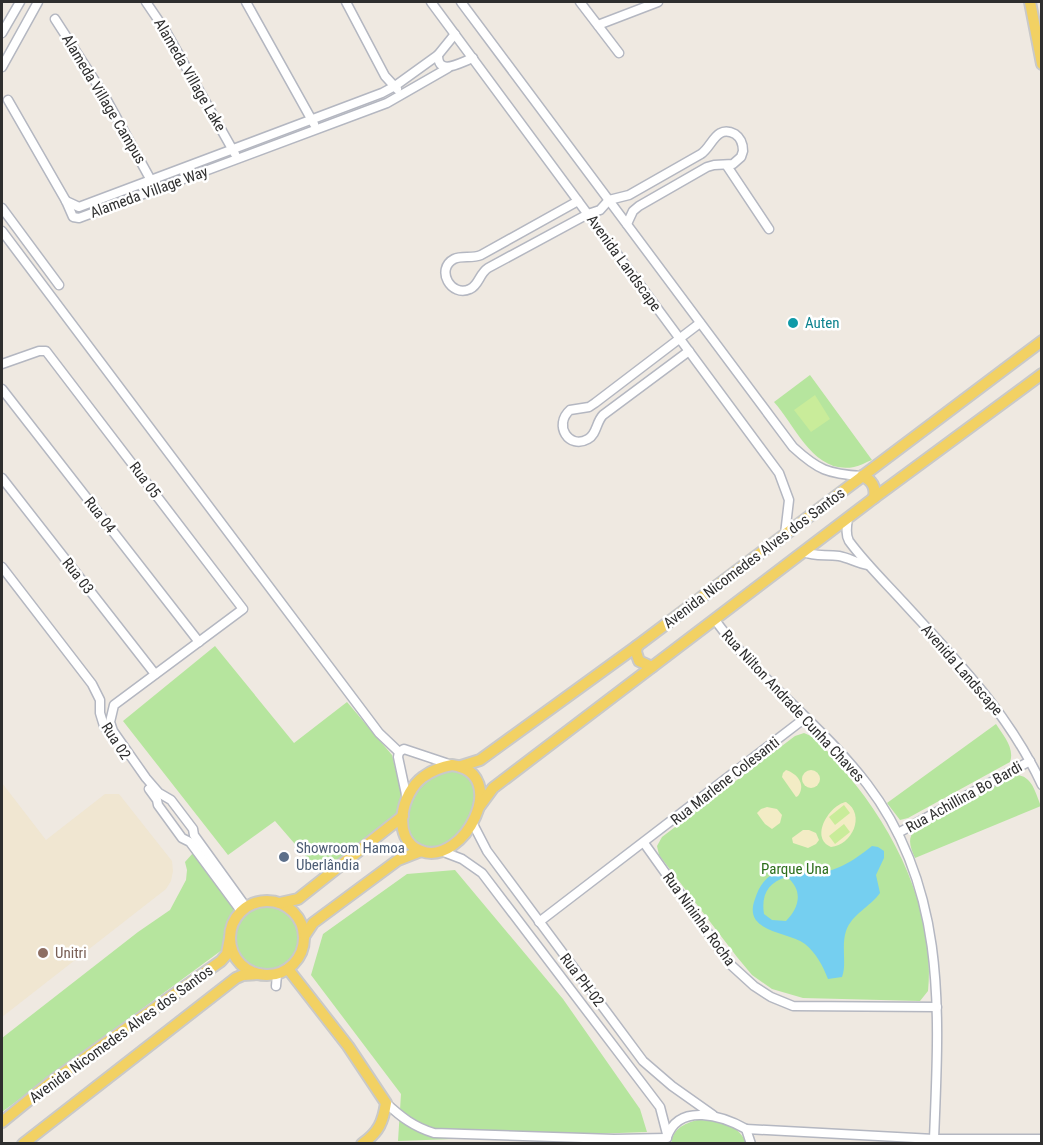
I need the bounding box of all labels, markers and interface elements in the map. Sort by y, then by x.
street label: Alameda Village Lake [150,15,230,135]
street label: Alameda Village Campus [58,31,150,167]
street label: Alameda Village Way [88,162,210,222]
street label: Avenida Landscape [583,211,665,315]
place label: Auten [805,314,840,332]
marker: Auten [786,316,800,330]
street label: Rua 05 [126,458,164,502]
street label: Avenida Nicomedes Alves dos Santos [660,484,848,632]
street label: Rua 04 [80,493,120,537]
street label: Rua 03 [58,554,98,598]
street label: Avenida Landscape [918,621,1006,719]
street label: Rua Nilton Andrade Cunha Chaves [718,626,868,786]
street label: Rua 02 [97,719,135,763]
street label: Rua Marlene Colesanti [667,733,783,829]
street label: Rua Achillina Bo Bardi [903,758,1025,836]
place label: Showroom Hamoa Uberlândia [296,839,405,874]
marker: Showroom Hamoa Uberlândia [277,850,291,864]
park label: Parque Una [761,860,829,878]
street label: Rua Nininha Rocha [659,869,739,969]
place label: Unitri [55,944,87,962]
marker: Unitri [36,946,50,960]
street label: Rua PH-02 [556,950,608,1010]
street label: Avenida Nicomedes Alves dos Santos [26,961,216,1107]

